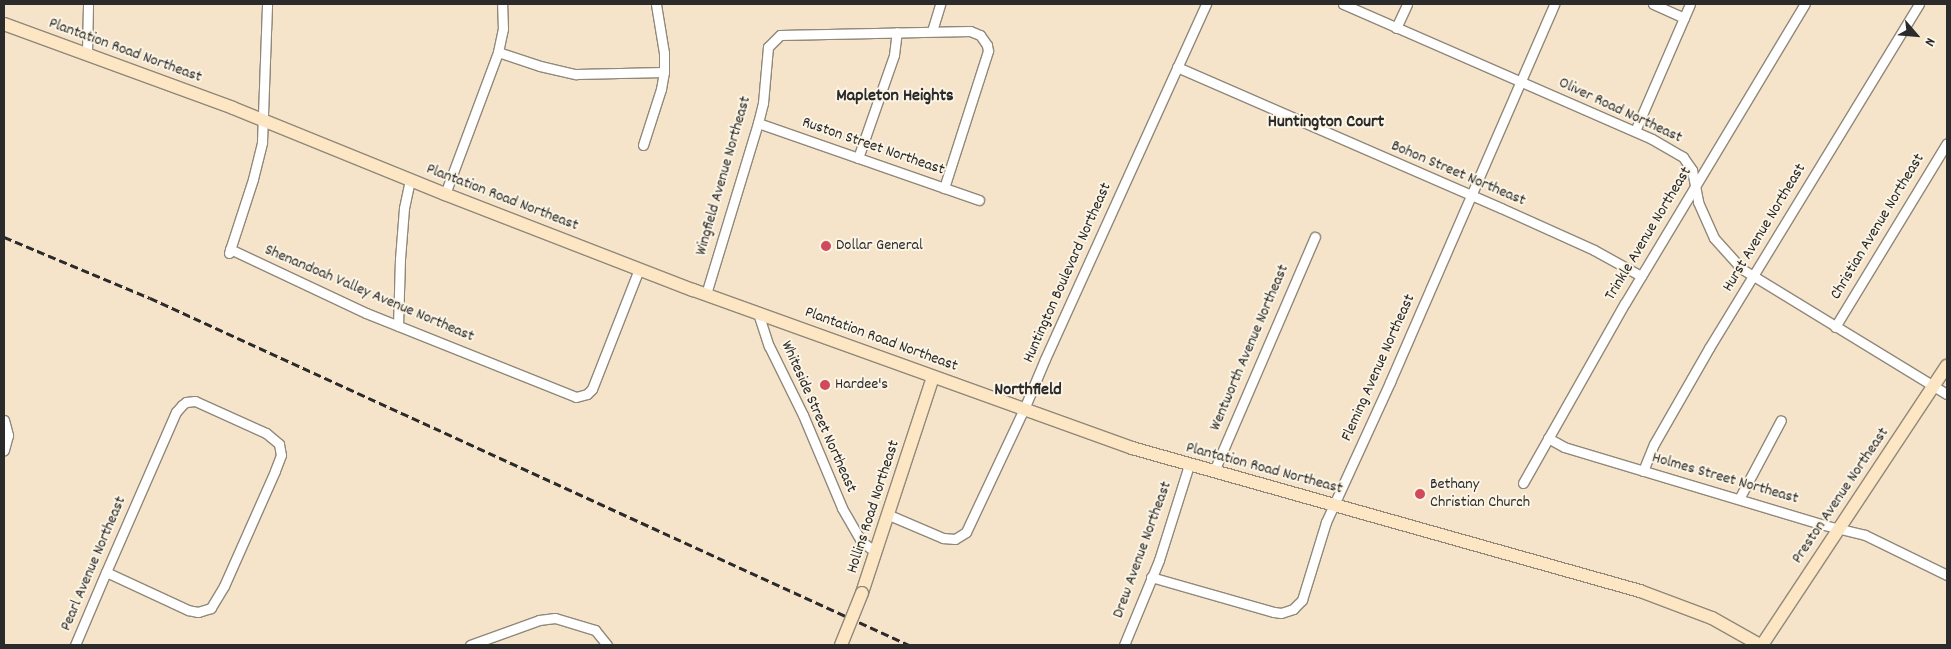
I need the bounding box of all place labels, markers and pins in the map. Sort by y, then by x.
place label: Dollar General [836,236,923,256]
marker: Dollar General [820,240,832,252]
place label: Hardee's [835,375,888,395]
marker: Hardee's [819,379,831,391]
place label: Bethany Christian Church [1430,475,1530,513]
marker: Bethany Christian Church [1414,488,1426,500]

